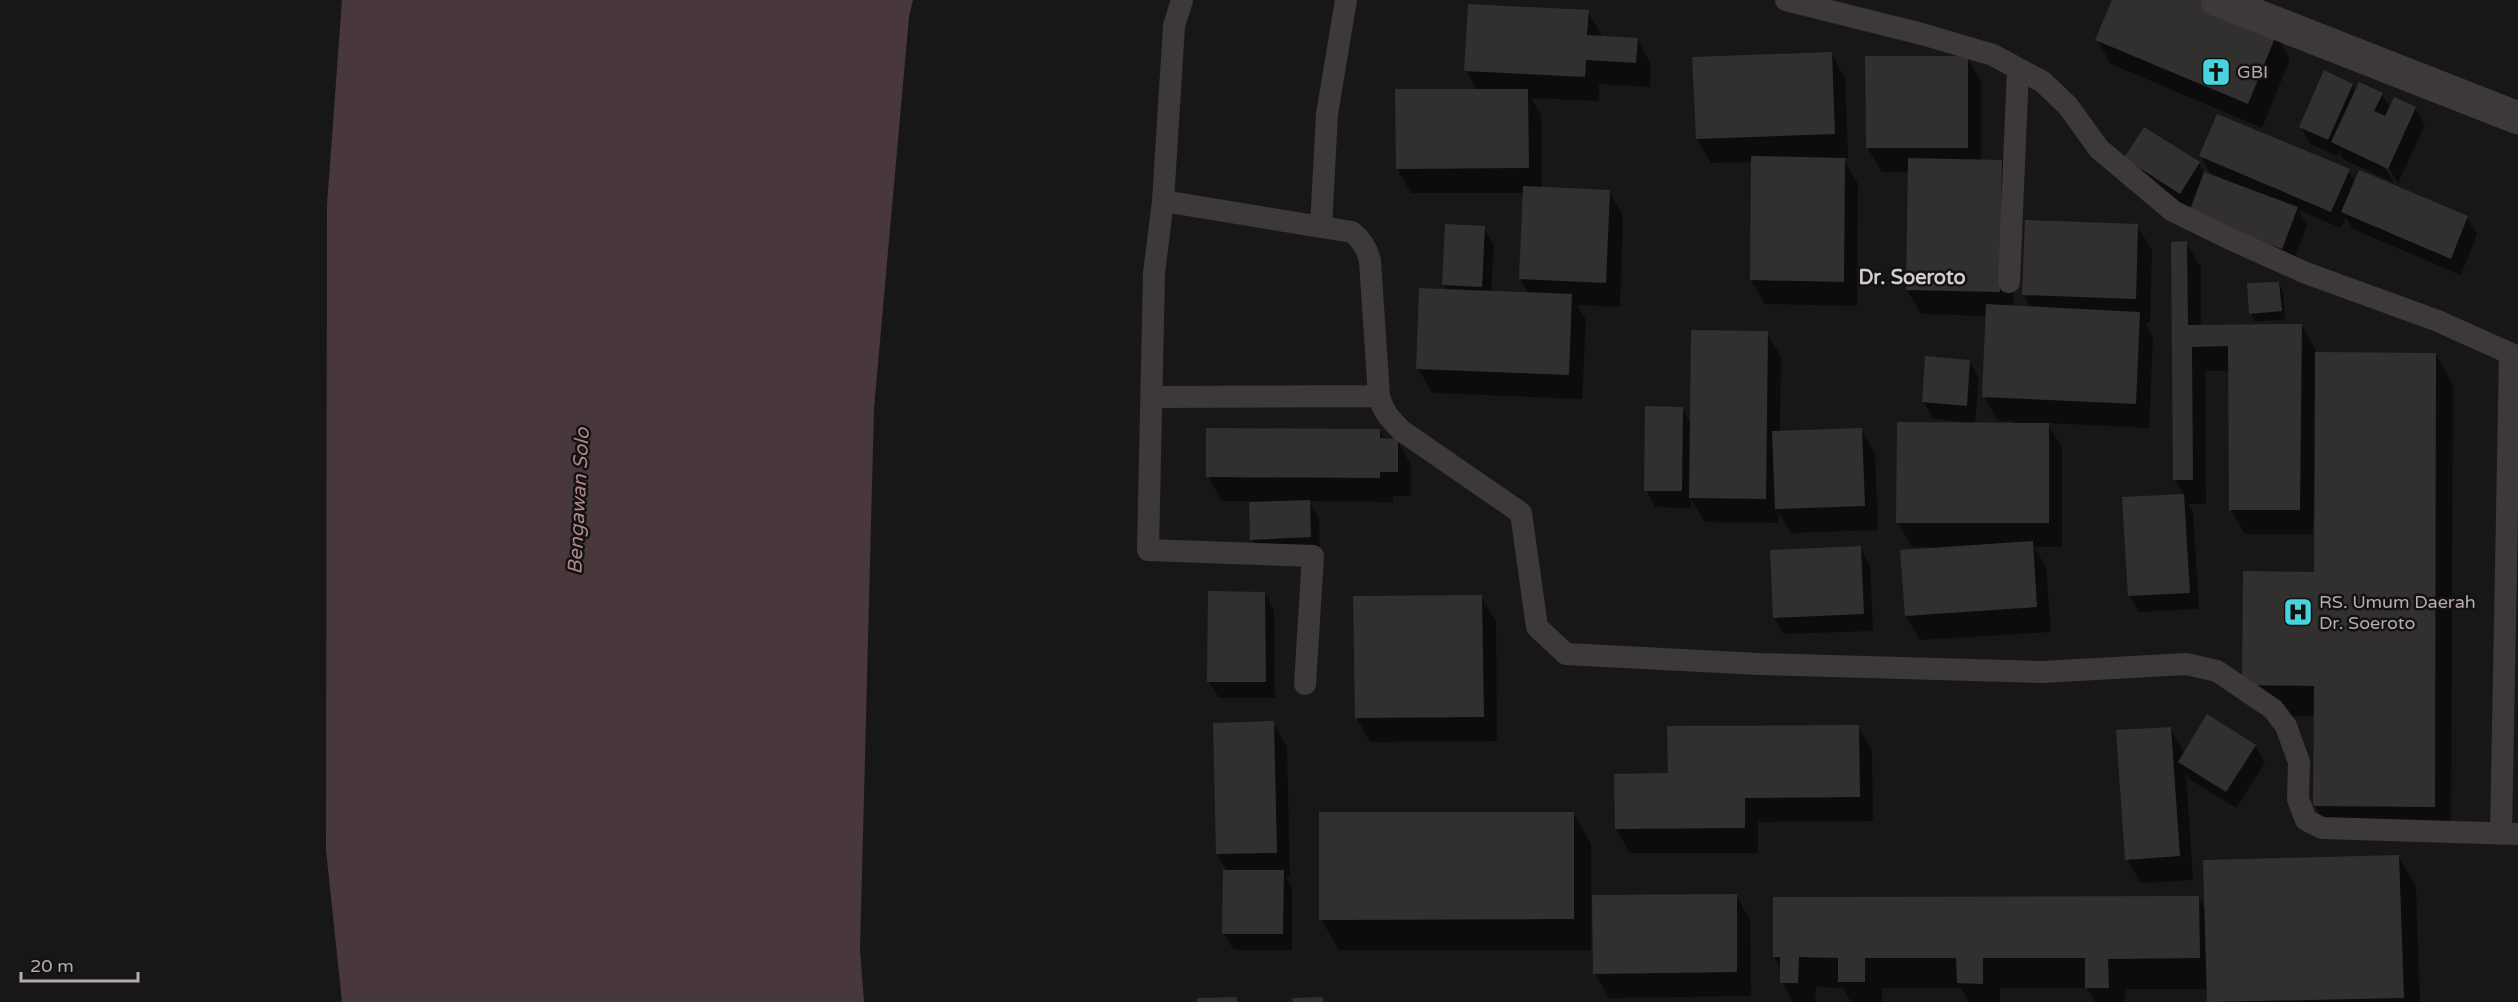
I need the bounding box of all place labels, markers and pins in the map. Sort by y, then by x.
church icon: GBI [2200,56,2232,88]
place label: GBI [2237,61,2268,83]
place label: RS. Umum Daerah Dr. Soeroto [2319,591,2476,634]
hospital icon: RS. Umum Daerah Dr. Soeroto [2282,596,2314,628]

